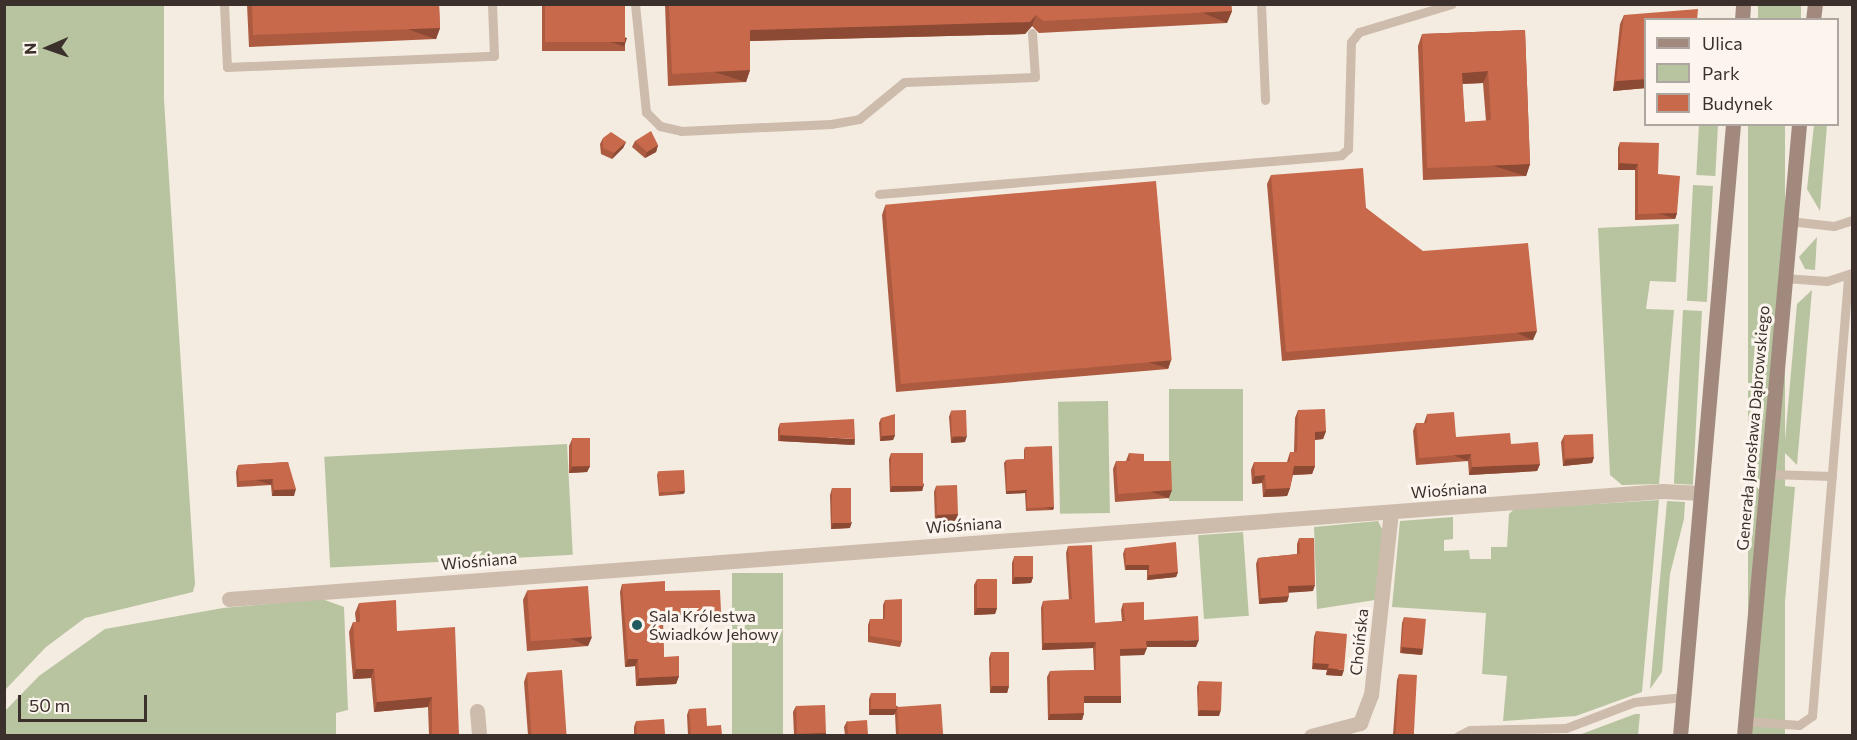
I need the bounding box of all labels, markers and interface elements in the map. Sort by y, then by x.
north arrow [18,18,78,78]
legend [1644,18,1839,126]
text: Ulica [1702,32,1743,54]
text: N [20,42,39,55]
text: Park [1702,62,1740,84]
text: Budynek [1702,92,1773,114]
street label: Generała Jarosława Dąbrowskiego [1733,305,1773,551]
street label: Wiośniana [1410,478,1488,502]
street label: Wiośniana [925,513,1003,537]
street label: Wiośniana [440,548,518,574]
place label: Sala Królestwa Świadków Jehowy [649,606,779,644]
street label: Choińska [1346,608,1372,676]
marker: Sala Królestwa Świadków Jehowy [630,618,644,632]
scale bar [21,683,150,721]
text: 50 m [29,694,70,716]

